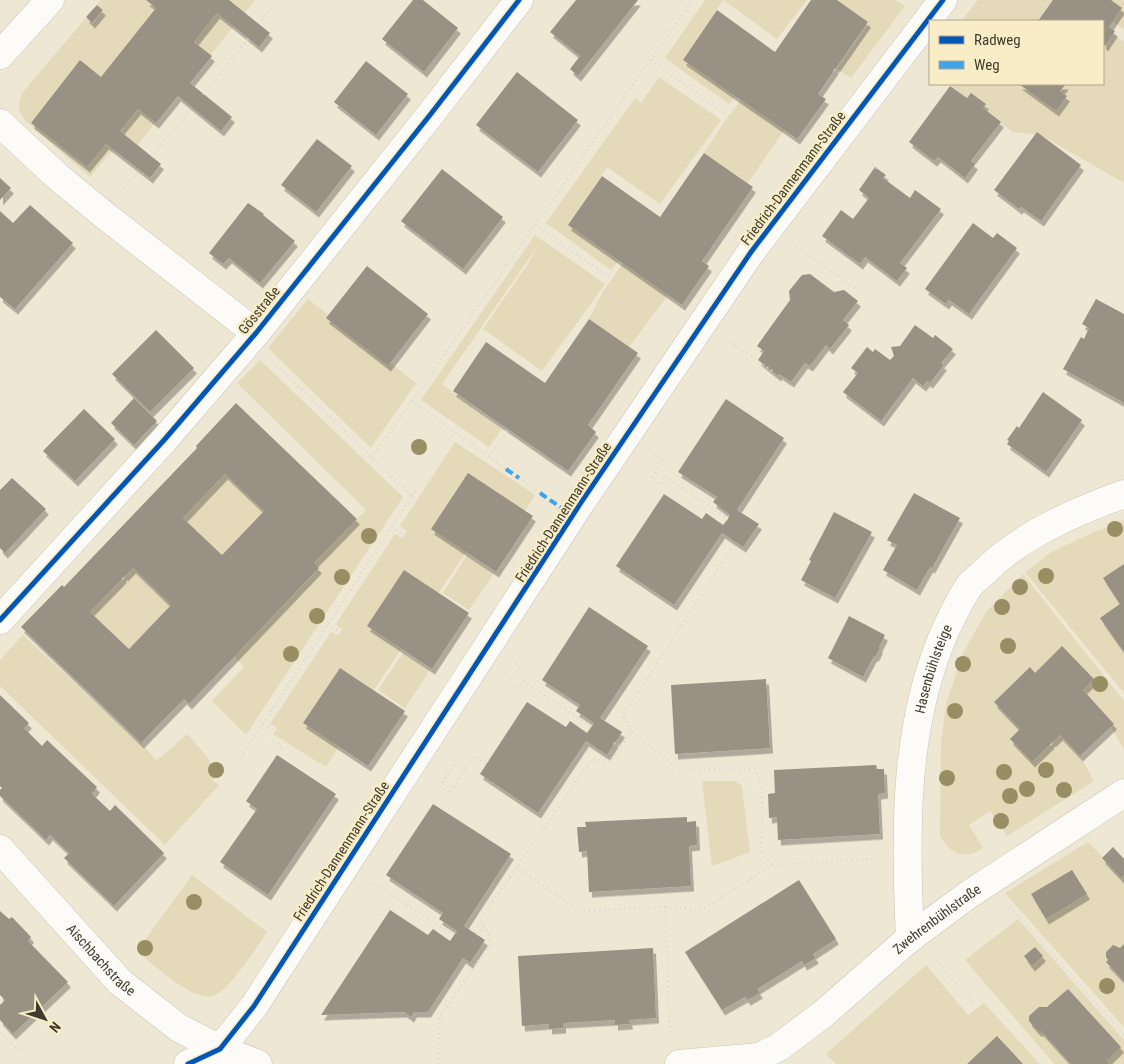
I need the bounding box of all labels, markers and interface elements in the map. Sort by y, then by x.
legend [929,20,1104,85]
text: Radweg [974,31,1021,49]
text: Weg [974,56,1000,74]
street label: Friedrich-Dannenmann-Straße [737,108,849,248]
street label: Gösstraße [235,283,283,337]
street label: Friedrich-Dannenmann-Straße [512,439,614,585]
street label: Hasenbühlsteige [912,621,955,715]
street label: Friedrich-Dannenmann-Straße [290,778,392,924]
street label: Zwehrenbühlstraße [890,881,984,957]
street label: Aischbachstraße [63,921,139,999]
north arrow [20,994,70,1044]
text: N [46,1019,64,1036]

